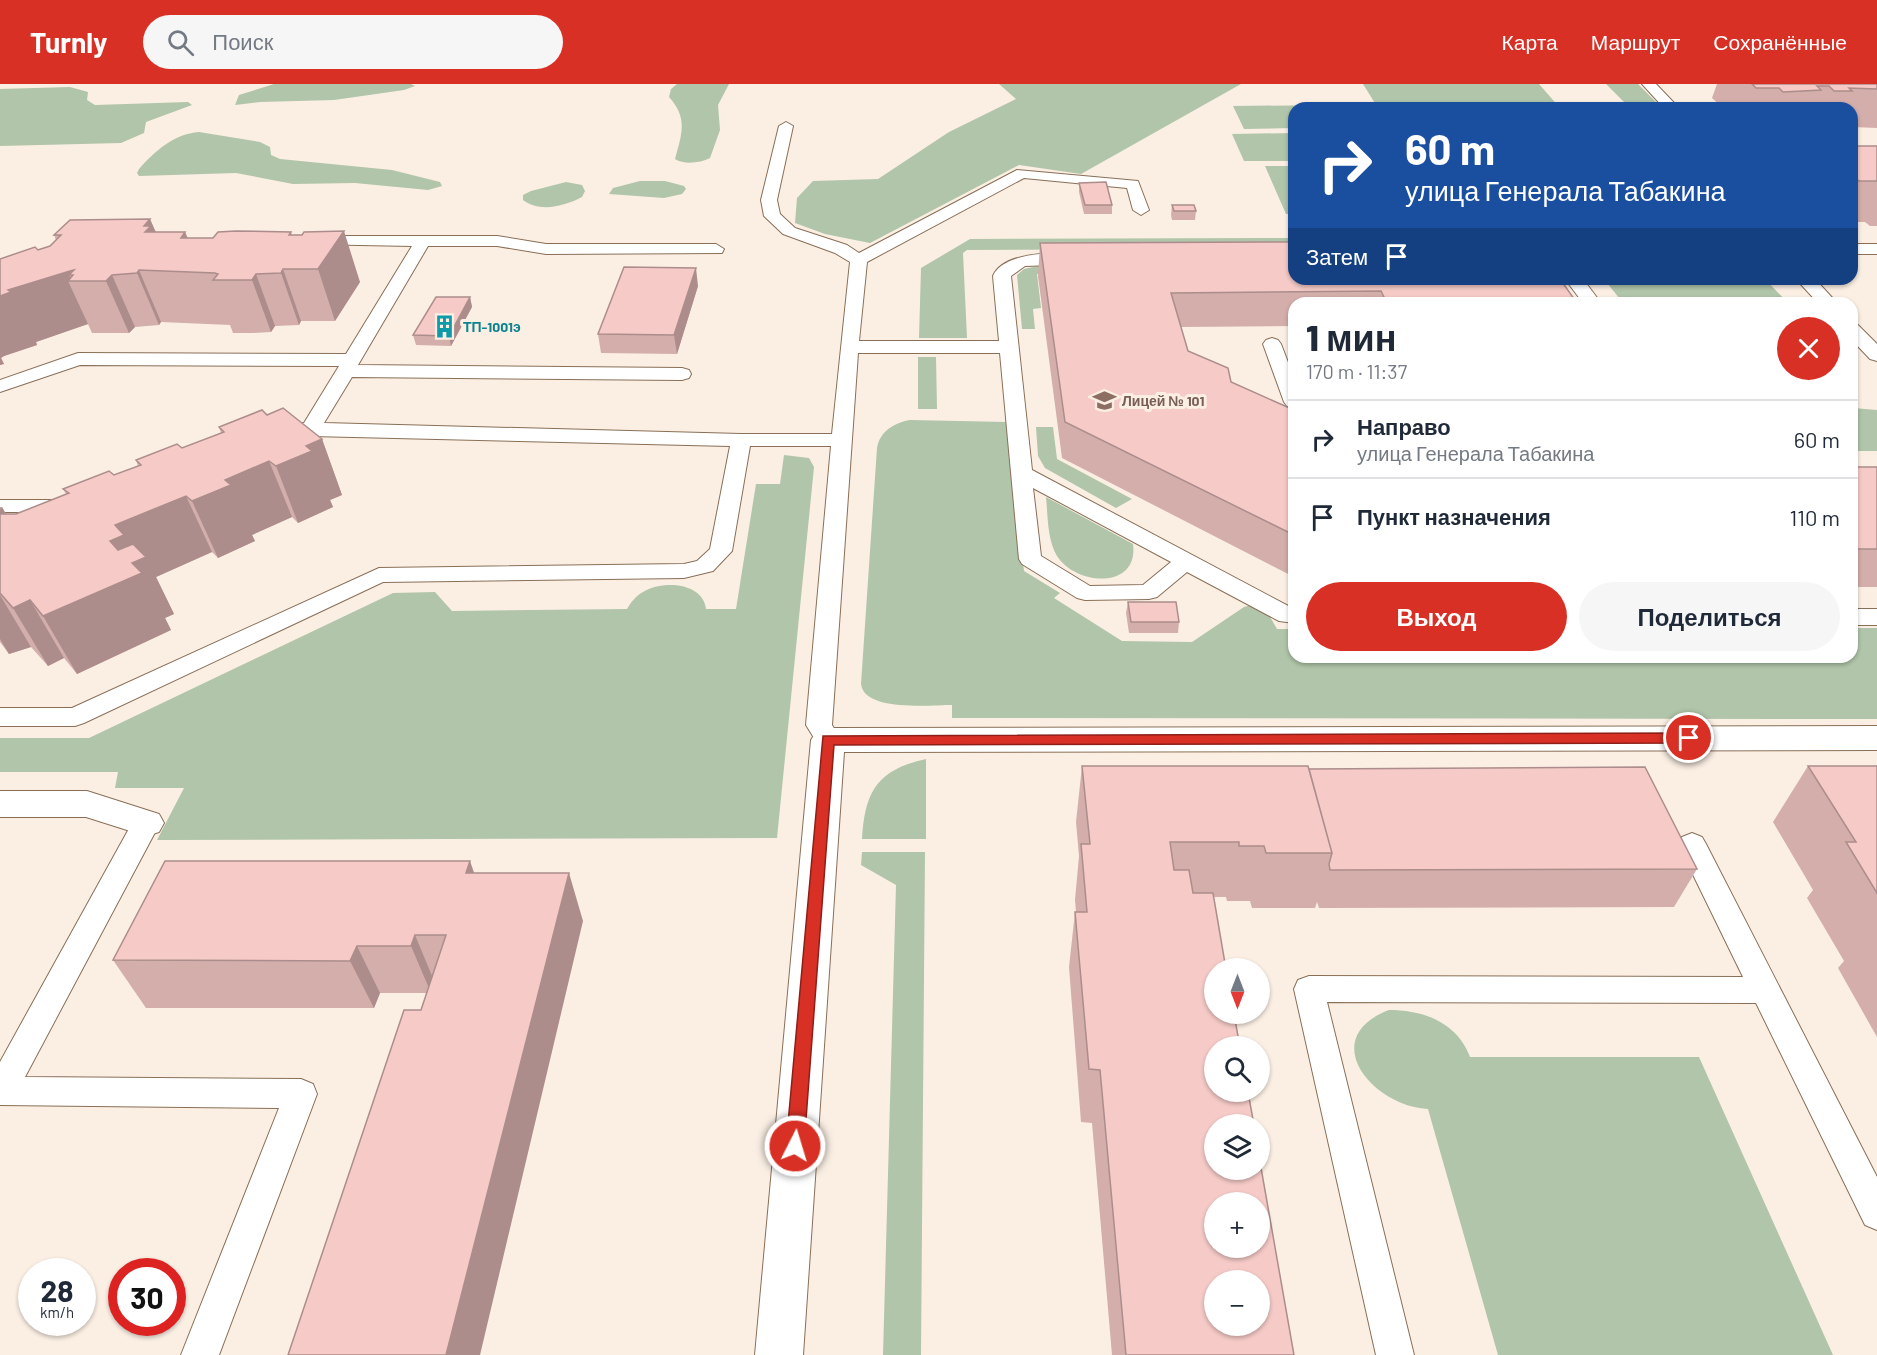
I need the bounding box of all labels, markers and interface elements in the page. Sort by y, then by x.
search box [143,15,563,69]
text: Turnly [30,25,107,59]
icon: search [164,26,197,59]
text: Поиск [212,28,273,54]
text: Карта [1502,29,1558,54]
text: Маршрут [1591,29,1680,54]
text: Сохранённые [1713,29,1847,54]
text: 60 m [1405,123,1495,173]
icon: right [1306,126,1384,204]
text: улица Генерала Табакина [1405,174,1726,206]
icon: arrive [1380,240,1413,273]
text: Затем [1306,243,1368,269]
building icon: ТП-1001э [432,313,458,339]
text: 1 мин [1306,315,1397,358]
button: close [1777,317,1840,380]
place label: ТП-1001э [463,318,521,335]
text: 170 m · 11:37 [1306,359,1407,383]
school or university icon: Лицей № 101 [1091,387,1117,413]
place label: Лицей № 101 [1122,392,1204,409]
text: Направо [1357,413,1451,439]
icon: right [1306,423,1339,456]
text: 60 m [1794,426,1840,452]
text: улица Генерала Табакина [1357,441,1594,465]
icon: arrive [1306,501,1339,534]
text: Пункт назначения [1357,503,1551,529]
text: 110 m [1790,504,1840,530]
button: Выход [1306,582,1567,651]
button: Поделиться [1579,582,1840,651]
pin [1663,712,1714,763]
icon: arrive [1672,721,1705,754]
north arrow [1204,958,1270,1024]
map controls [1204,958,1270,1336]
button: search [1204,1036,1270,1102]
position arrow [763,1114,827,1178]
button: layers [1204,1114,1270,1180]
button: + [1204,1192,1270,1258]
speed limit sign: 30 [108,1258,186,1336]
button: − [1204,1270,1270,1336]
text: 28 [40,1272,74,1308]
text: km/h [40,1303,74,1321]

